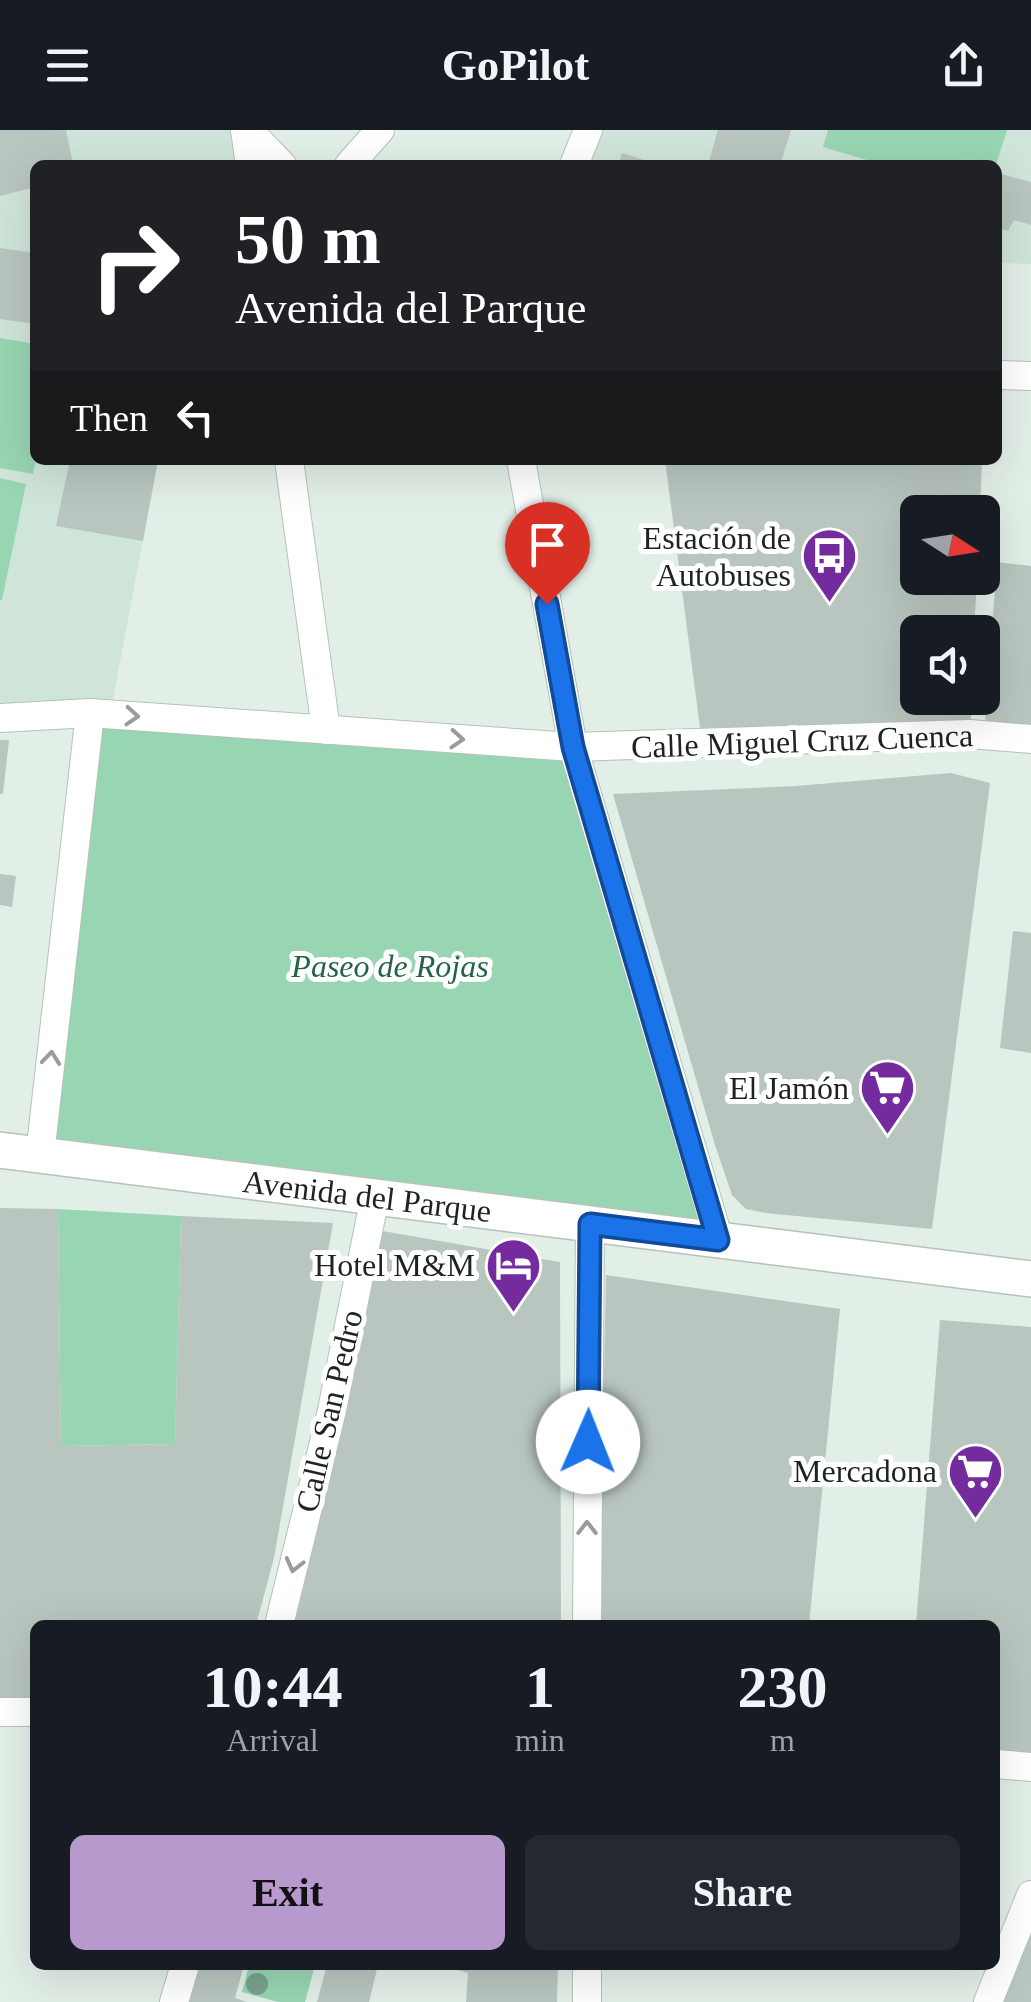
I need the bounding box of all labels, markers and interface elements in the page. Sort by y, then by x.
icon: menu [40,38,95,93]
icon: share [936,38,991,93]
text: GoPilot [442,40,589,90]
icon: right [70,200,200,330]
text: 50 m [235,201,381,278]
text: Avenida del Parque [235,283,587,333]
icon: left [168,390,223,445]
text: Then [70,397,148,439]
north arrow [900,495,1000,595]
map controls [900,495,1000,715]
pin [505,502,590,605]
icon: arrive [520,517,575,572]
place label: Estación de Autobuses [643,520,791,593]
bus stop icon: Estación de Autobuses [800,526,860,605]
button: sound [900,615,1000,715]
one-way arrow [125,705,141,727]
street label: Calle Miguel Cruz Cuenca [630,717,974,765]
one-way arrow [449,728,465,749]
park label: Paseo de Rojas [290,948,489,984]
one-way arrow [40,1050,61,1066]
supermarket icon: El Jamón [858,1058,918,1137]
place label: El Jamón [729,1070,849,1106]
street label: Avenida del Parque [241,1163,493,1229]
hotel icon: Hotel M&M [484,1235,544,1314]
place label: Hotel M&M [314,1247,475,1283]
street label: Calle San Pedro [288,1306,370,1516]
position arrow [536,1390,640,1494]
supermarket icon: Mercadona [946,1441,1006,1520]
place label: Mercadona [793,1453,937,1489]
one-way arrow [577,1519,598,1535]
one-way arrow [285,1556,306,1573]
text: 10:44 [203,1654,343,1720]
text: 1 [525,1654,555,1720]
text: 230 [737,1654,827,1720]
text: Arrival [226,1722,319,1758]
text: min [515,1722,565,1758]
text: m [770,1722,795,1758]
button: Exit [70,1835,505,1950]
button: Share [525,1835,960,1950]

